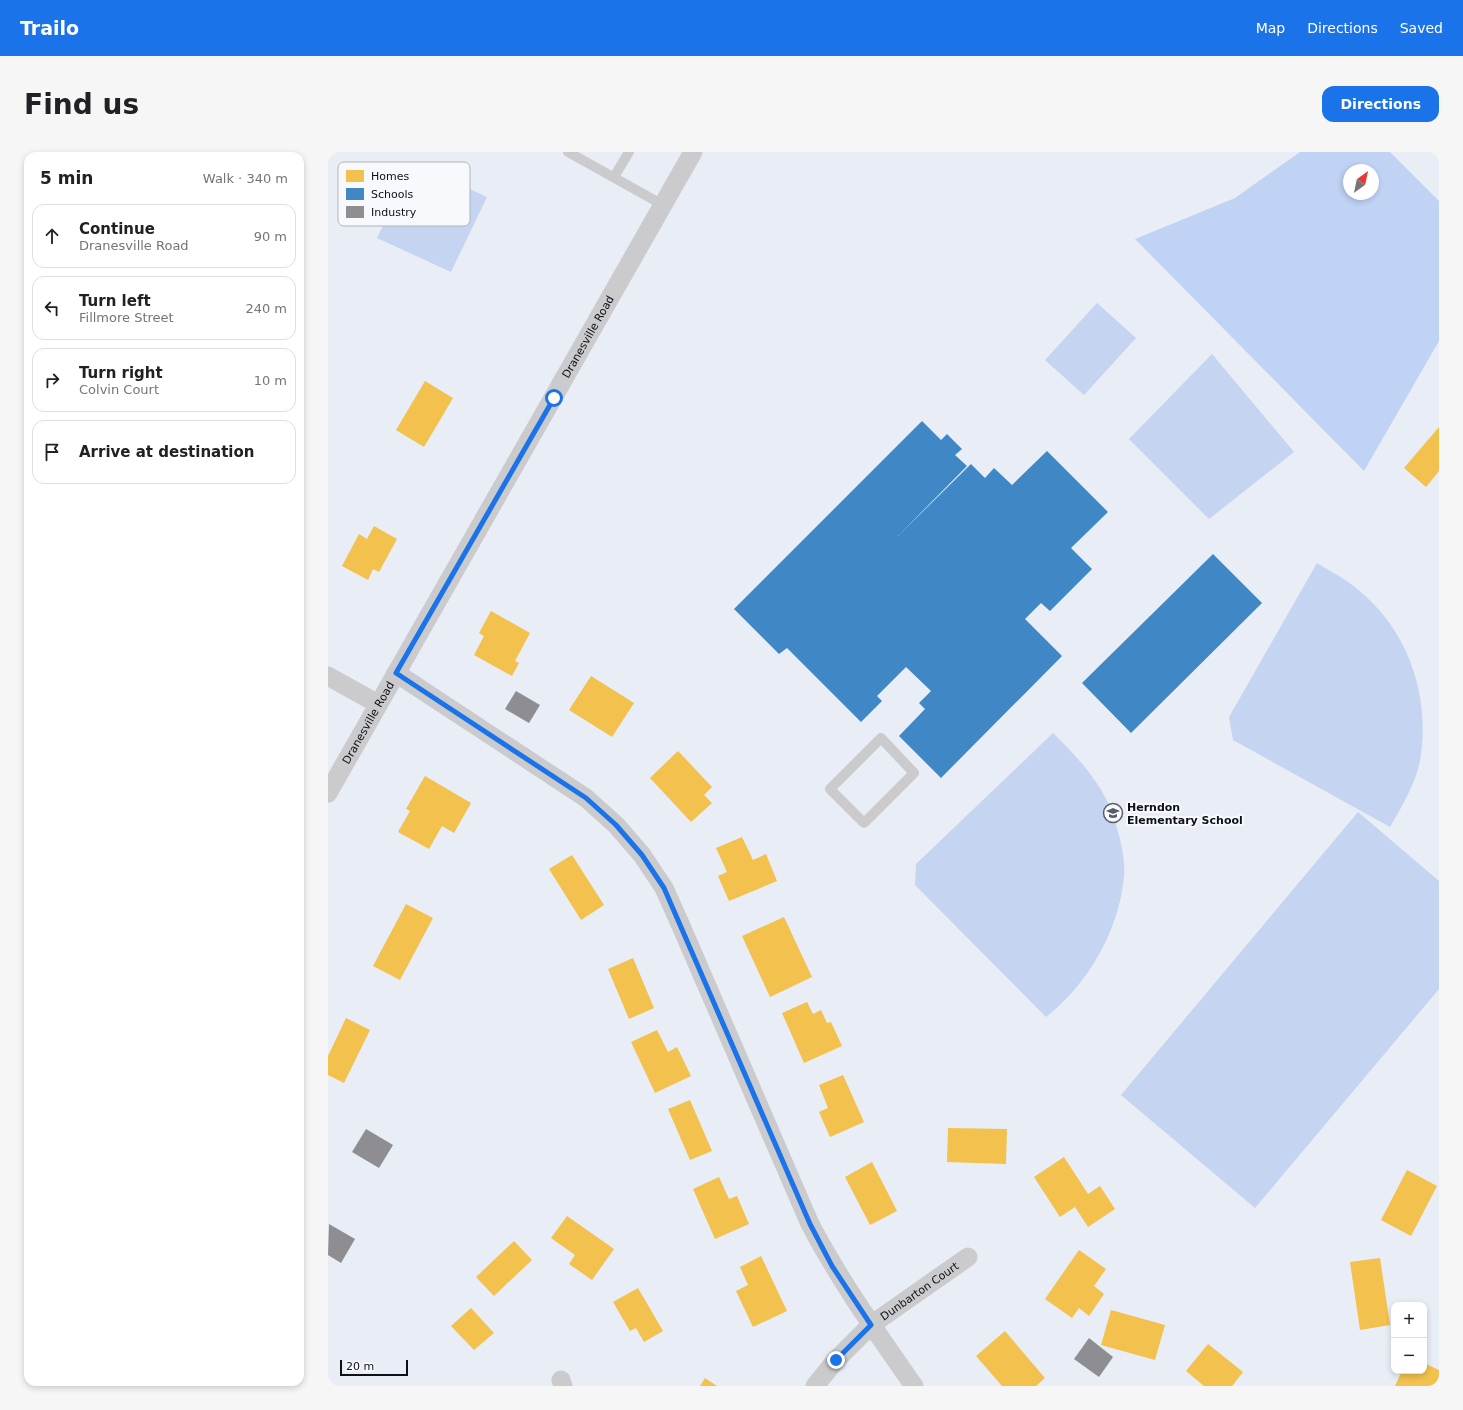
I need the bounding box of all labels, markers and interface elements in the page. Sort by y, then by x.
text: Trailo [20,17,79,39]
text: Map [1256,20,1285,36]
text: Directions [1307,20,1378,36]
text: Saved [1400,20,1443,36]
button: Directions [1322,86,1439,122]
text: Find us [24,88,139,121]
legend [338,162,470,226]
north arrow [1343,164,1379,200]
text: 5 min [40,168,93,188]
text: Homes [371,170,409,183]
text: Walk · 340 m [203,171,288,186]
text: Schools [371,188,414,201]
text: Industry [371,206,417,219]
text: Continue [79,220,155,238]
icon: ahead [41,225,63,247]
text: 90 m [254,229,287,244]
text: Dranesville Road [79,238,189,253]
text: Turn left [79,292,151,310]
street label: Dranesville Road [559,293,616,380]
icon: left [41,297,63,319]
text: 240 m [245,301,287,316]
text: Fillmore Street [79,310,174,325]
text: Turn right [79,364,163,382]
icon: right [41,369,63,391]
text: 10 m [254,373,287,388]
text: Colvin Court [79,382,159,397]
route start [545,389,563,407]
icon: arrive [41,441,63,463]
text: Arrive at destination [79,443,254,461]
street label: Dranesville Road [339,679,397,766]
place label: Herndon Elementary School [1127,801,1243,827]
school or university icon: Herndon Elementary School [1102,802,1124,824]
street label: Dunbarton Court [878,1259,962,1323]
map controls [1391,1302,1427,1374]
button: + [1391,1302,1427,1338]
button: − [1391,1338,1427,1374]
route end [827,1351,845,1369]
scale bar [340,1358,408,1377]
text: 20 m [346,1360,374,1373]

